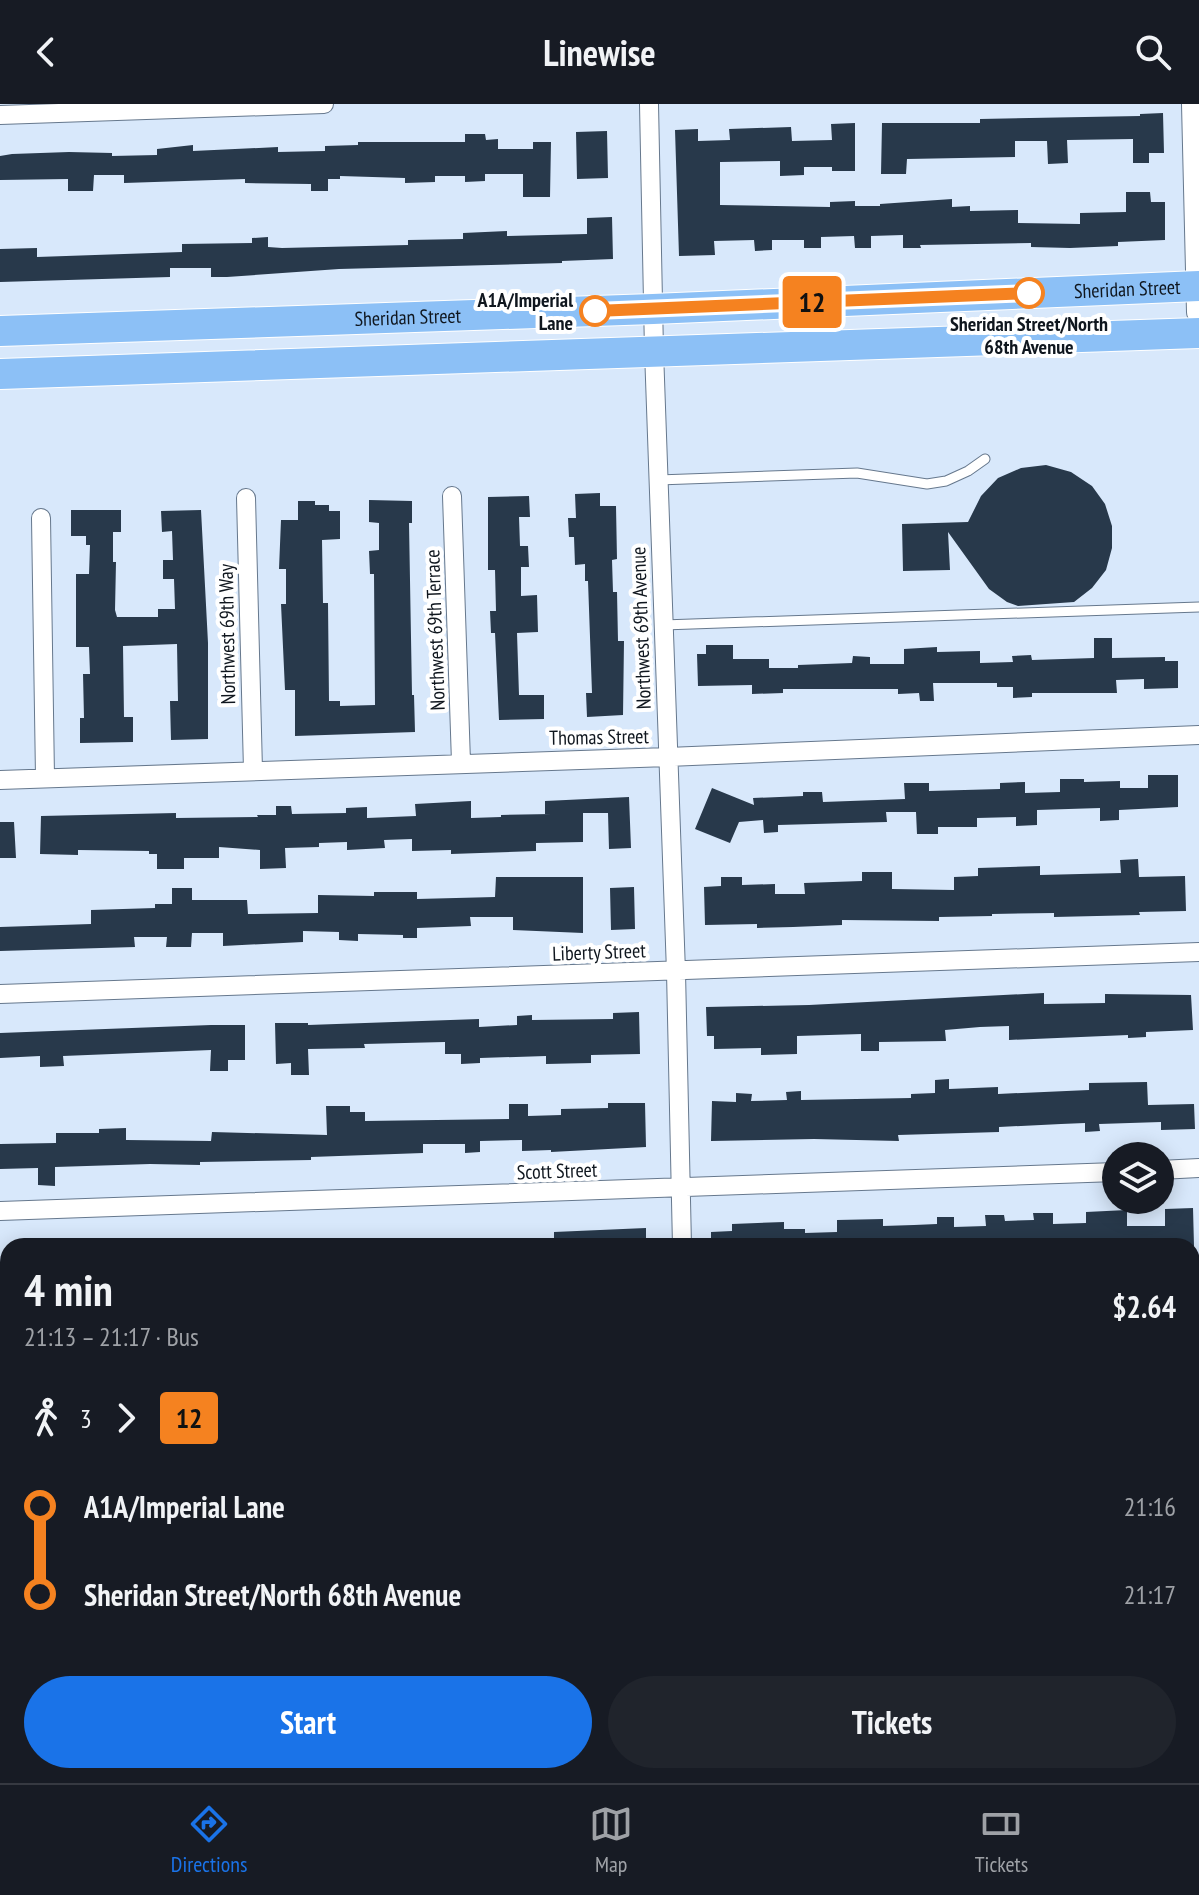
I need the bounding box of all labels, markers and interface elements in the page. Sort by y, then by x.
text: Linewise [543,29,656,76]
icon: back [24,30,68,74]
icon: search [1131,30,1175,74]
street label: Sheridan Street [1073,274,1182,304]
line badge: 12 [776,276,848,328]
marker: Sheridan Street/North 68th Avenue [1014,278,1044,308]
text: 12 [799,283,825,320]
place label: A1A/Imperial Lane [476,287,573,336]
marker: A1A/Imperial Lane [580,296,610,326]
street label: Sheridan Street [354,302,462,332]
place label: Sheridan Street/North 68th Avenue [950,311,1108,360]
street label: Northwest 69th Avenue [625,546,657,710]
street label: Northwest 69th Terrace [419,549,451,711]
street label: Northwest 69th Way [213,563,241,704]
street label: Thomas Street [549,723,650,751]
street label: Liberty Street [552,937,647,967]
map controls [1102,1142,1174,1214]
button: layers [1102,1142,1174,1214]
street label: Scott Street [516,1157,598,1185]
text: 4 min [24,1261,113,1318]
text: $2.64 [1112,1287,1176,1326]
text: 21:13 – 21:17 · Bus [24,1320,199,1353]
icon: walk [24,1396,68,1440]
icon: forward [104,1396,148,1440]
text: 12 [176,1399,202,1436]
text: 3 [80,1402,92,1435]
text: A1A/Imperial Lane [84,1487,285,1526]
text: 21:16 [1124,1490,1176,1523]
text: Sheridan Street/North 68th Avenue [84,1575,461,1614]
text: 21:17 [1124,1578,1176,1611]
button: Start [24,1676,592,1768]
button: Tickets [608,1676,1176,1768]
tab: Directions [171,1802,247,1878]
tab: Map [589,1802,633,1878]
tab: Tickets [975,1802,1028,1878]

